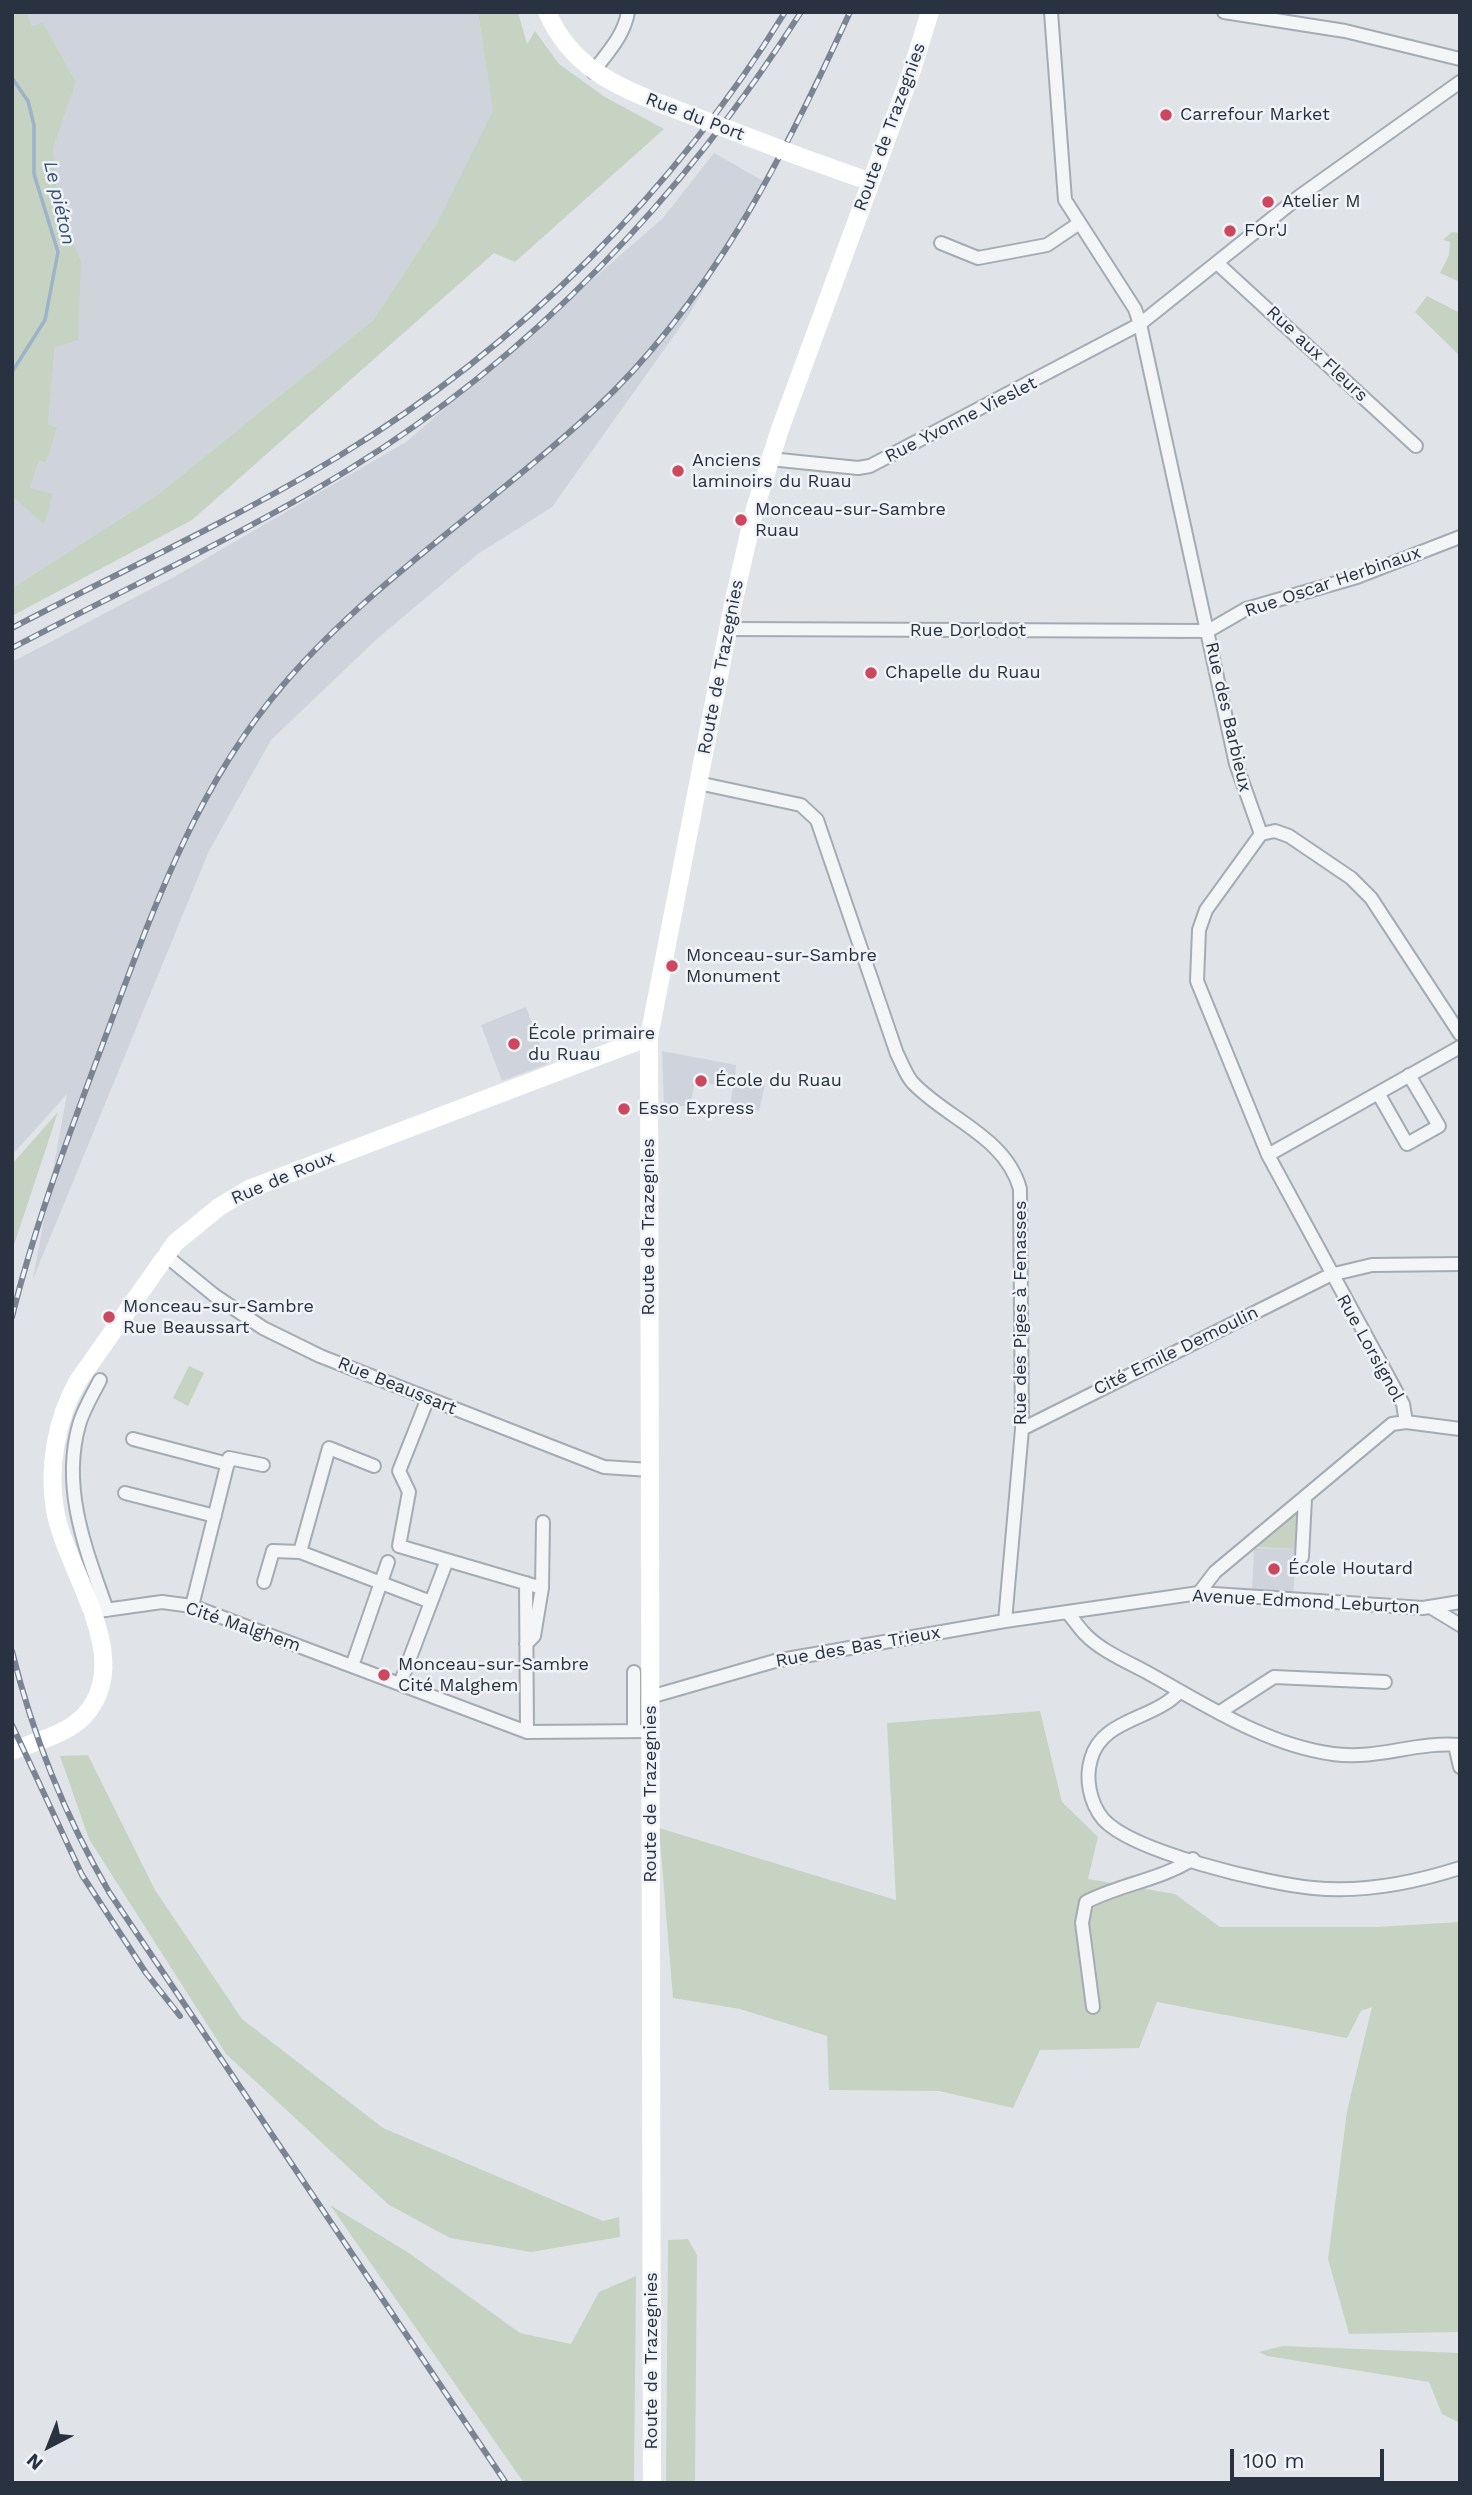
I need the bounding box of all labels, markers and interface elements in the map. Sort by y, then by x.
street label: Route de Trazegnies [849,40,931,214]
street label: Rue du Port [643,88,747,146]
place label: Carrefour Market [1180,104,1330,126]
marker: Carrefour Market [1158,107,1174,123]
water label: Le piéton [38,159,80,247]
place label: Atelier M [1282,191,1361,213]
marker: Atelier M [1260,194,1276,210]
place label: FOr'J [1244,220,1288,242]
marker: FOr'J [1222,223,1238,239]
street label: Rue aux Fleurs [1262,301,1372,407]
street label: Rue Yvonne Vieslet [881,372,1041,468]
place label: Anciens laminoirs du Ruau [692,450,852,492]
marker: Anciens laminoirs du Ruau [670,463,686,479]
place label: Monceau-sur-Sambre Ruau [755,499,946,542]
marker: Monceau-sur-Sambre Ruau [733,512,749,528]
street label: Rue Oscar Herbinaux [1242,542,1424,622]
street label: Route de Trazegnies [693,578,749,756]
street label: Rue Dorlodot [910,620,1026,642]
street label: Rue des Barbieux [1200,640,1256,794]
place label: Chapelle du Ruau [885,662,1041,684]
marker: Chapelle du Ruau [863,665,879,681]
place label: Monceau-sur-Sambre Monument [686,945,877,988]
marker: Monceau-sur-Sambre Monument [664,958,680,974]
place label: École primaire du Ruau [528,1023,655,1066]
marker: École primaire du Ruau [506,1036,522,1052]
place label: École du Ruau [715,1070,842,1092]
marker: École du Ruau [693,1073,709,1089]
place label: Esso Express [638,1098,754,1120]
marker: Esso Express [616,1101,632,1117]
street label: Route de Trazegnies [638,1138,660,1316]
street label: Rue de Roux [228,1146,338,1210]
street label: Rue des Piges à Fenasses [1010,1201,1032,1425]
street label: Rue Lorsignol [1332,1291,1408,1405]
place label: Monceau-sur-Sambre Rue Beaussart [123,1296,314,1338]
street label: Cité Emile Demoulin [1090,1302,1262,1400]
marker: Monceau-sur-Sambre Rue Beaussart [101,1309,117,1325]
street label: Rue Beaussart [334,1352,460,1420]
place label: École Houtard [1288,1558,1413,1580]
marker: École Houtard [1266,1561,1282,1577]
street label: Avenue Edmond Leburton [1191,1585,1421,1619]
street label: Cité Malghem [183,1597,303,1657]
street label: Rue des Bas Trieux [774,1622,942,1672]
place label: Monceau-sur-Sambre Cité Malghem [398,1654,589,1696]
marker: Monceau-sur-Sambre Cité Malghem [376,1667,392,1683]
street label: Route de Trazegnies [640,1705,662,1883]
street label: Route de Trazegnies [641,2272,663,2450]
north arrow [14,2411,84,2481]
scale bar [1234,2436,1388,2480]
text: 100 m [1243,2448,1305,2473]
text: N [22,2449,48,2475]

